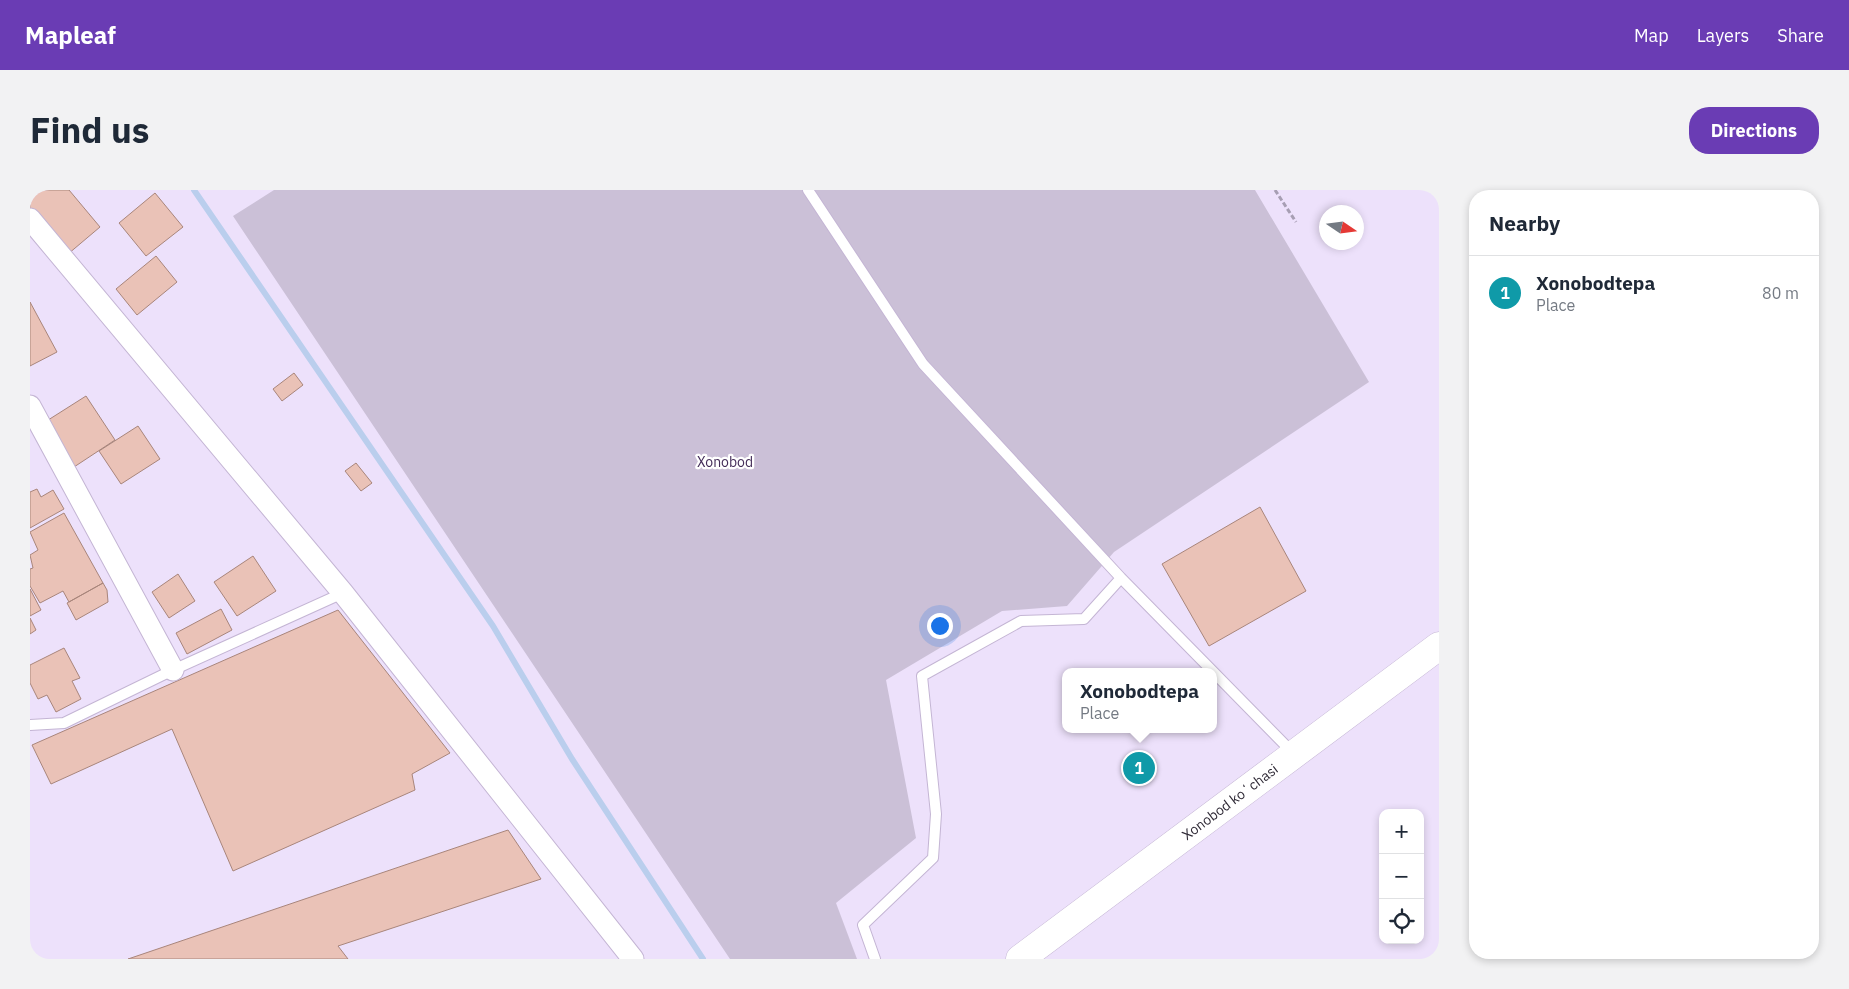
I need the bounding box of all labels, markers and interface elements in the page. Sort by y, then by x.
text: Mapleaf [25,19,116,51]
text: Map [1634,24,1669,47]
text: Layers [1697,24,1749,47]
text: Share [1777,24,1824,47]
text: Find us [30,107,149,153]
button: Directions [1689,107,1819,154]
north arrow [1319,205,1364,250]
text: Nearby [1489,209,1560,237]
text: Xonobodtepa [1536,271,1655,295]
text: 1 [1500,283,1510,303]
text: 80 m [1762,283,1799,303]
text: Place [1536,295,1575,315]
park label: Xonobod [697,453,753,471]
your location [927,613,953,639]
popup [1062,668,1217,733]
text: Xonobodtepa [1080,679,1199,703]
text: Place [1080,703,1119,723]
pin: 1 [1123,749,1155,787]
street label: Xonobod koʻchasi [1178,760,1282,844]
map controls [1379,809,1424,944]
button: + [1379,809,1424,854]
button: − [1379,854,1424,899]
button: locate [1379,899,1424,944]

